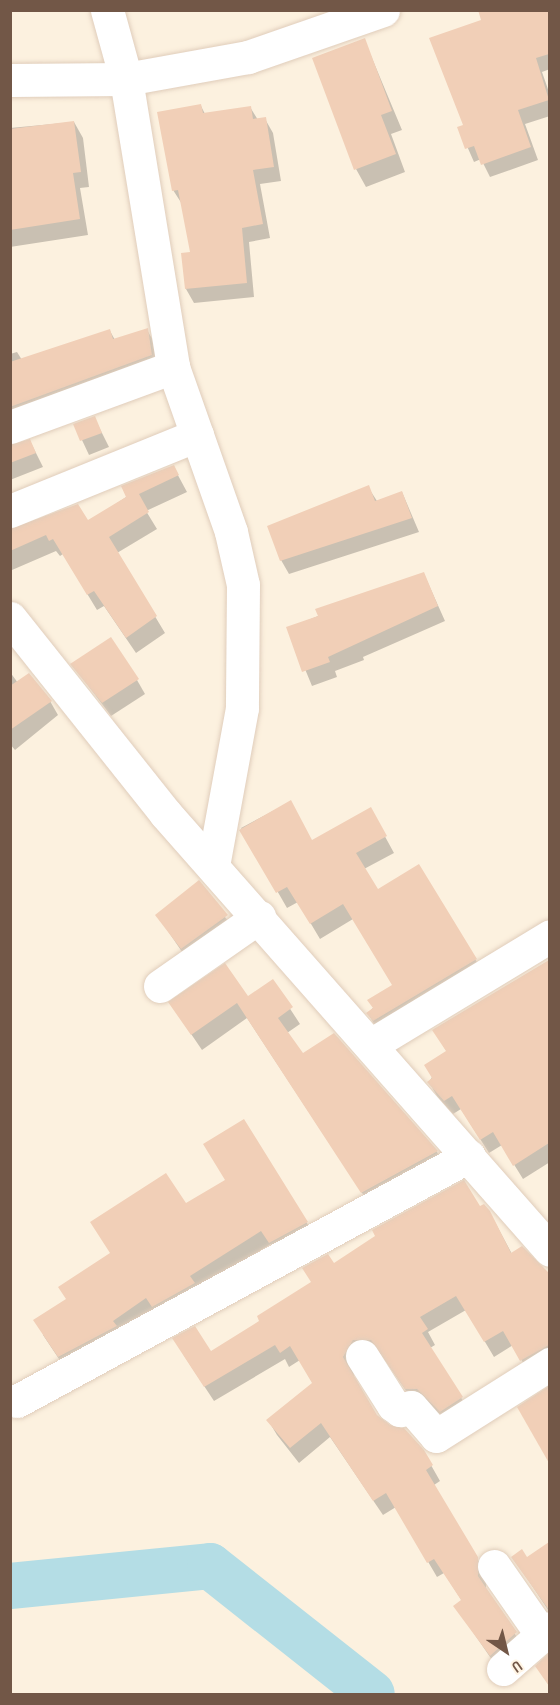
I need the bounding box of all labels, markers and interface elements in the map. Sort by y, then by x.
north arrow [476,1621,536,1681]
text: U [508,1656,525,1676]

